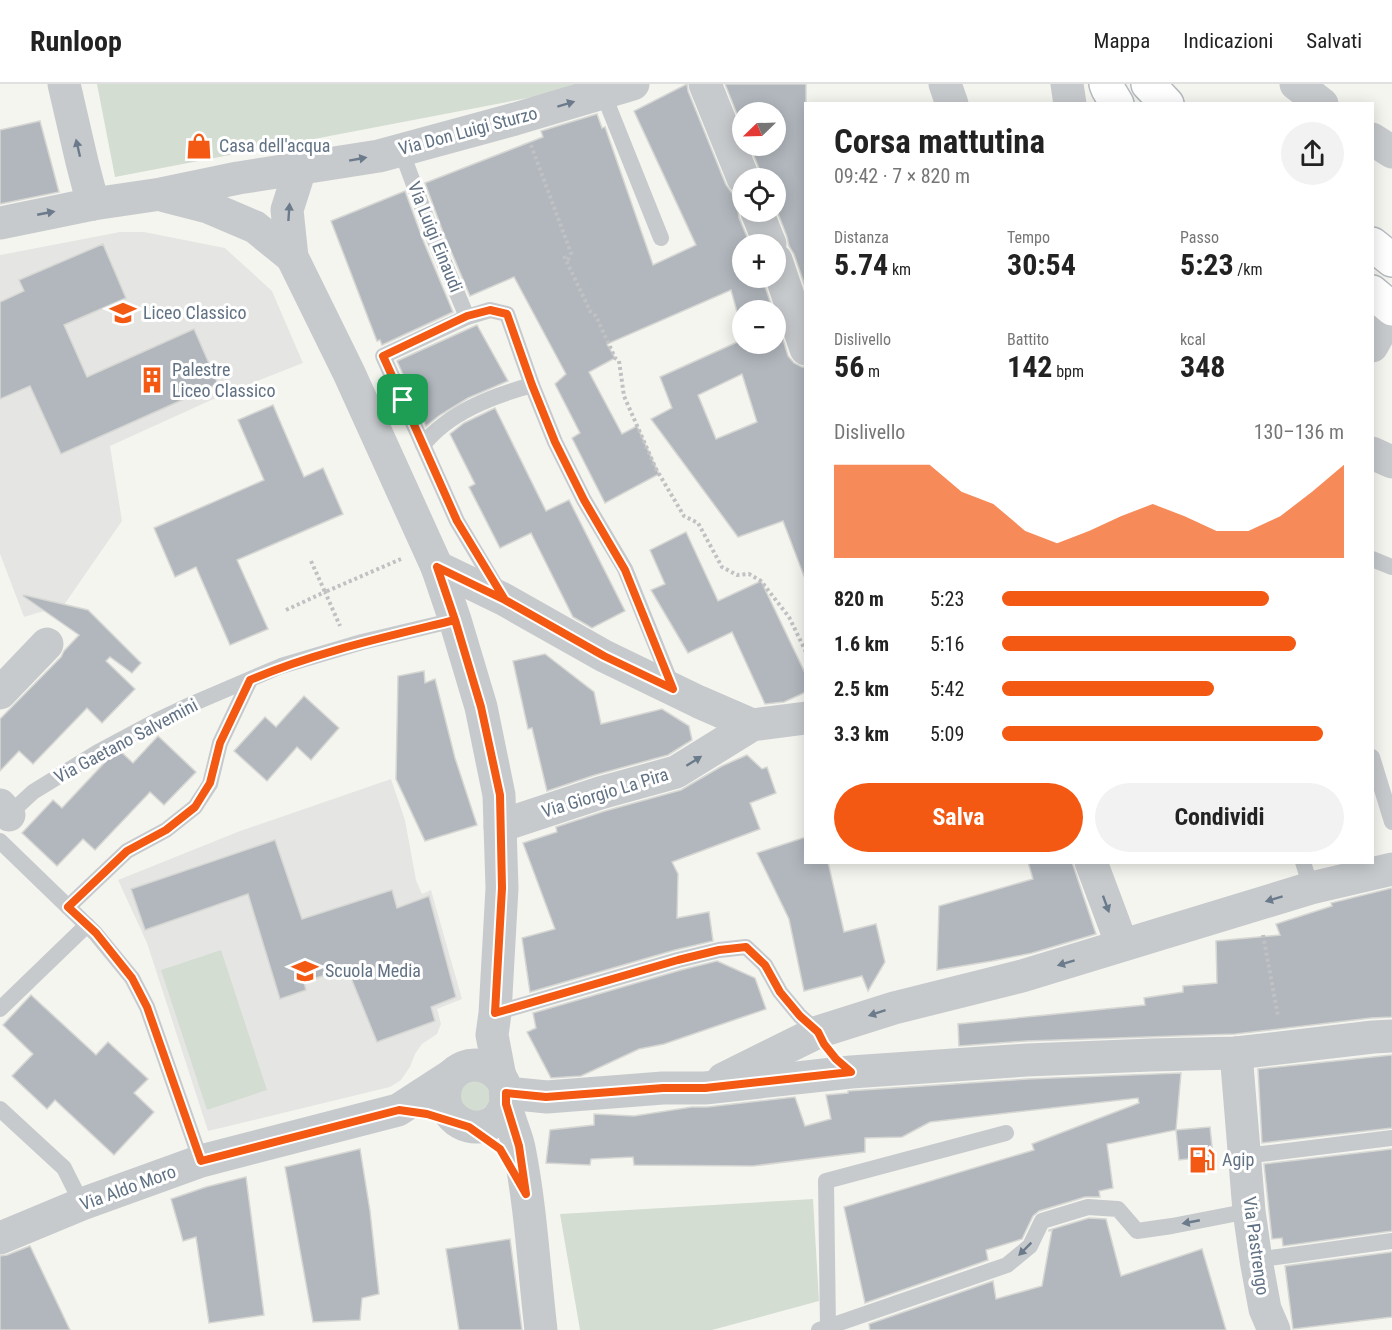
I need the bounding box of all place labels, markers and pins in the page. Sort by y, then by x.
shop icon: Casa dell'acqua [184,131,214,161]
place label: Casa dell'acqua [219,135,330,156]
school or university icon: Liceo Classico [108,298,138,328]
place label: Liceo Classico [143,302,246,323]
place label: Palestre Liceo Classico [172,359,275,401]
building icon: Palestre Liceo Classico [137,365,167,395]
pin [377,374,428,425]
school or university icon: Scuola Media [290,956,320,986]
place label: Scuola Media [325,960,421,981]
fuel station icon: Agip [1187,1145,1217,1175]
place label: Agip [1222,1149,1254,1170]

